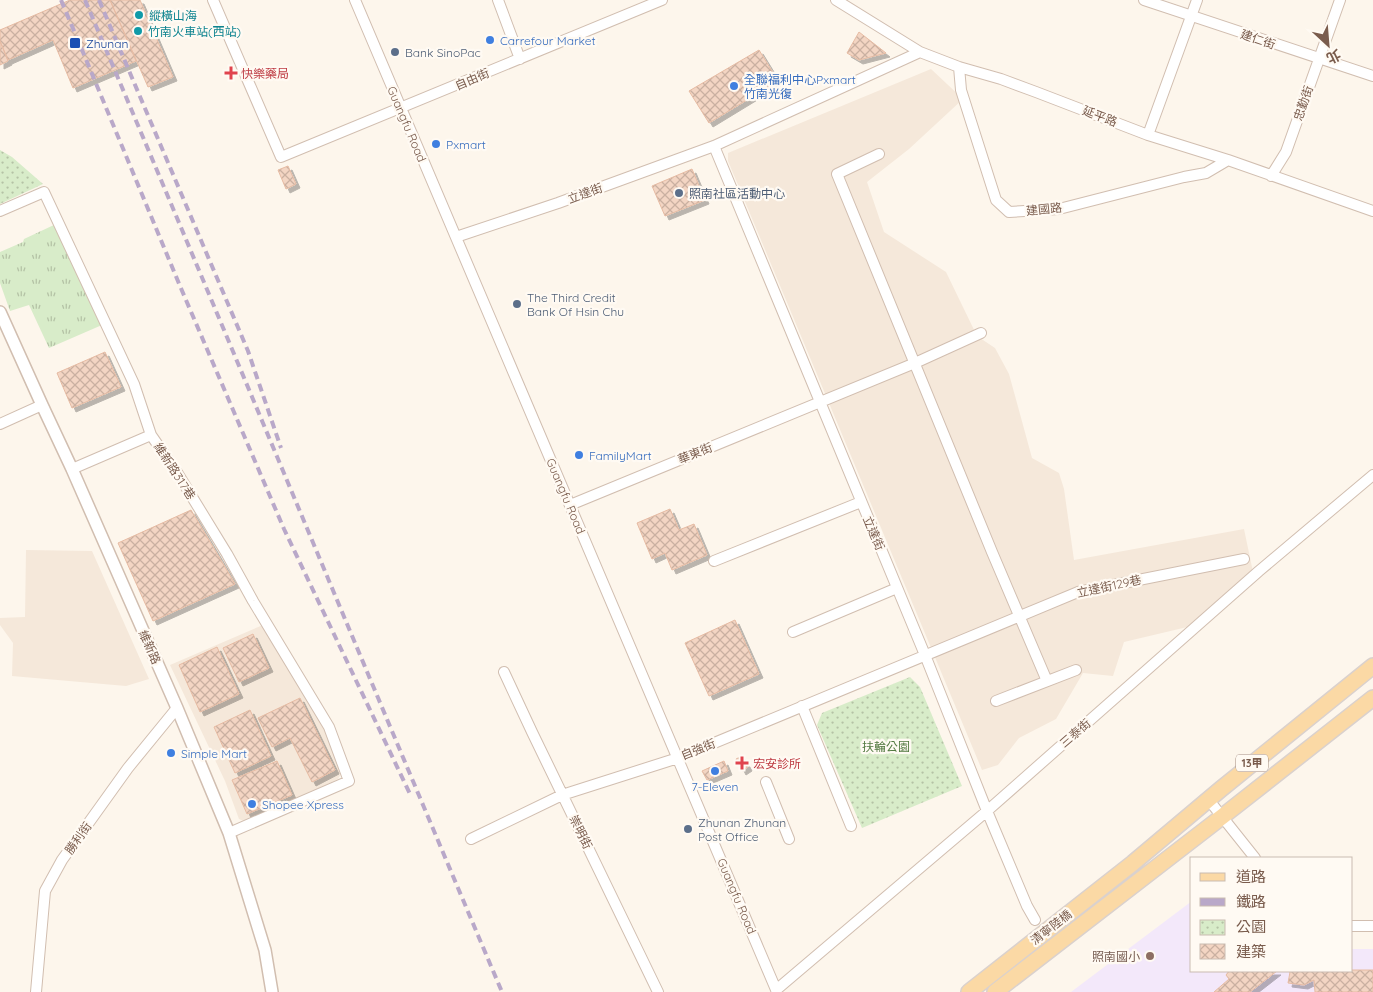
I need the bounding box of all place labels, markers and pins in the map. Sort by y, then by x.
place label: 縱橫山海 [149,8,197,23]
marker: 縱橫山海 [133,9,145,21]
place label: 竹南火車站(西站) [148,24,241,39]
marker: 竹南火車站(西站) [132,25,144,37]
place label: Carrefour Market [500,33,596,48]
marker: Carrefour Market [484,34,496,46]
marker: Zhunan [68,36,82,50]
place label: Zhunan [86,36,129,51]
place label: Bank SinoPac [405,45,481,60]
marker: Bank SinoPac [389,46,401,58]
place label: 快樂藥局 [241,66,289,81]
marker: 快樂藥局 [225,67,237,79]
place label: 全聯福利中心Pxmart 竹南光復 [744,72,856,101]
marker: 全聯福利中心Pxmart 竹南光復 [728,80,740,92]
place label: Pxmart [446,137,486,152]
marker: Pxmart [430,138,442,150]
place label: 照南社區活動中心 [689,186,785,201]
marker: 照南社區活動中心 [673,187,685,199]
place label: The Third Credit Bank Of Hsin Chu [527,290,624,319]
marker: The Third Credit Bank Of Hsin Chu [511,298,523,310]
place label: FamilyMart [589,448,652,463]
marker: FamilyMart [573,449,585,461]
place label: Simple Mart [181,746,247,761]
marker: Simple Mart [165,747,177,759]
marker: 宏安診所 [735,756,749,770]
place label: 宏安診所 [753,756,801,771]
marker: 7-Eleven [709,765,721,777]
place label: 7-Eleven [691,779,739,794]
place label: Shopee Xpress [262,797,344,812]
marker: Shopee Xpress [246,798,258,810]
place label: Zhunan Zhunan Post Office [698,815,786,844]
marker: Zhunan Zhunan Post Office [682,823,694,835]
place label: 照南國小 [1092,949,1140,964]
marker: 照南國小 [1144,950,1156,962]

